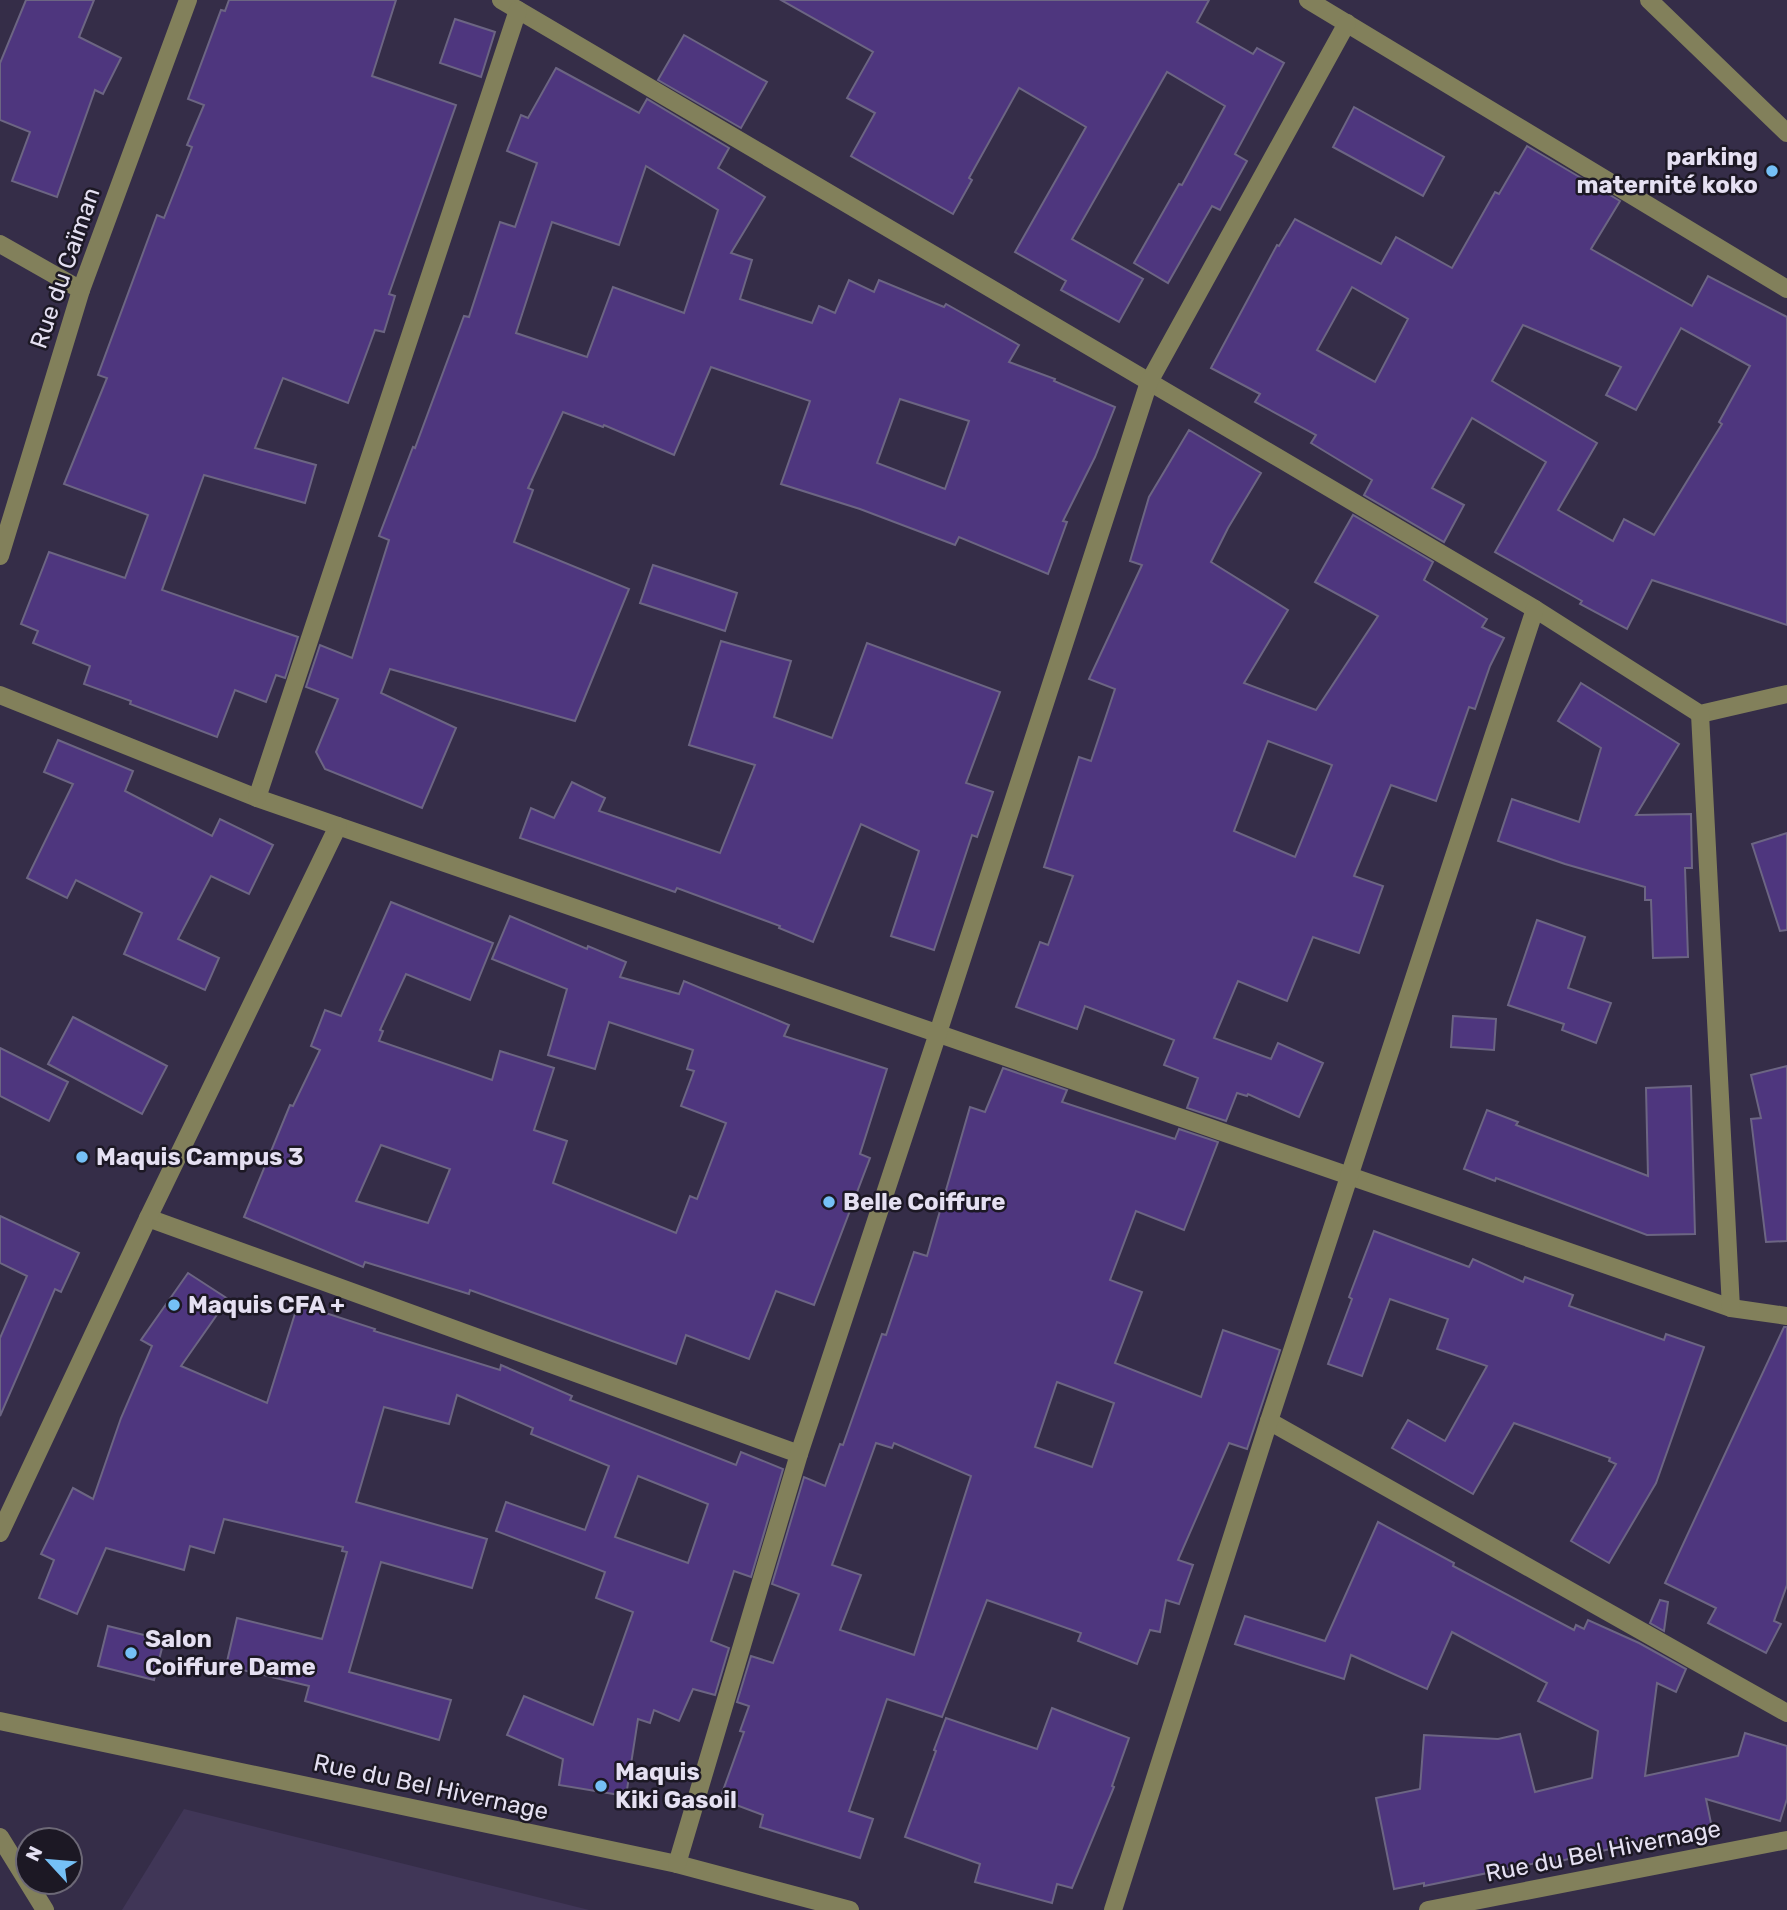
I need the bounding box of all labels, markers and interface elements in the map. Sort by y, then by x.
place label: parking maternité koko [1576,143,1758,199]
marker: parking maternité koko [1764,163,1780,179]
street label: Rue du Caïman [24,184,106,352]
place label: Maquis Campus 3 [96,1143,304,1171]
marker: Maquis Campus 3 [74,1149,90,1165]
place label: Belle Coiffure [843,1188,1005,1216]
marker: Belle Coiffure [821,1194,837,1210]
place label: Maquis CFA + [188,1291,345,1319]
marker: Maquis CFA + [166,1297,182,1313]
place label: Salon Coiffure Dame [145,1625,316,1681]
marker: Salon Coiffure Dame [123,1645,139,1661]
street label: Rue du Bel Hivernage [311,1748,551,1826]
place label: Maquis Kiki Gasoil [615,1758,737,1814]
marker: Maquis Kiki Gasoil [593,1778,609,1794]
street label: Rue du Bel Hivernage [1483,1814,1723,1888]
north arrow [14,1826,84,1896]
text: N [21,1843,48,1865]

